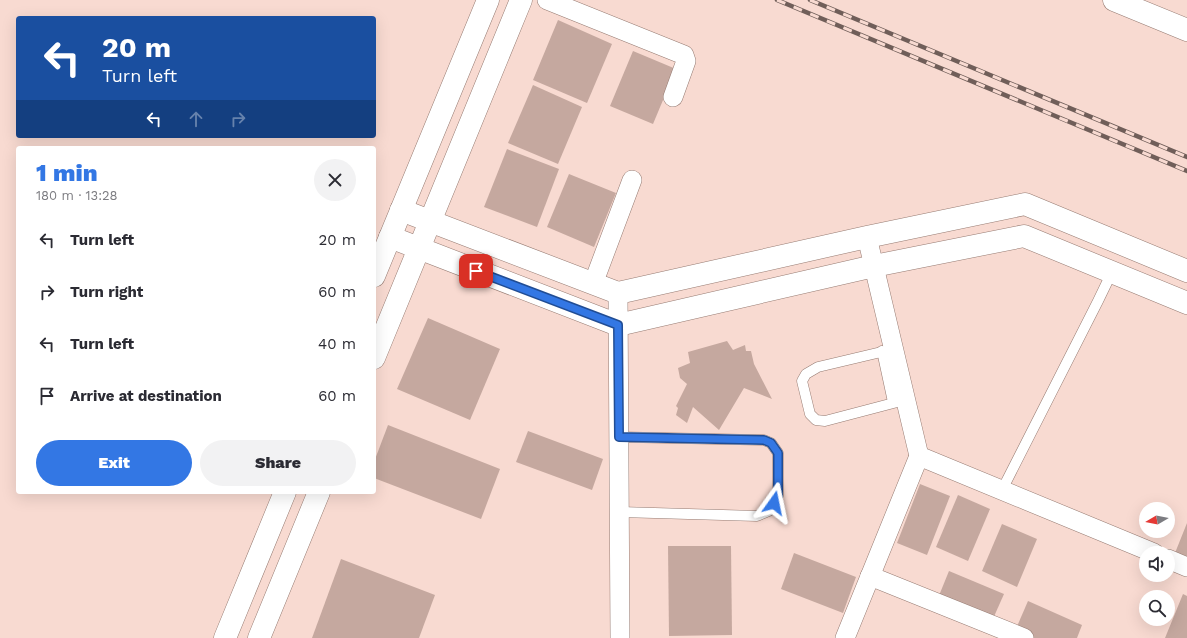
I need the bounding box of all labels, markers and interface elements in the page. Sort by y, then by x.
text: 20 m [102,31,171,64]
icon: left [36,32,88,84]
text: Turn left [102,65,177,86]
icon: left [143,108,165,130]
icon: ahead [185,108,207,130]
icon: right [227,108,249,130]
text: 1 min [36,159,98,187]
button: close [314,159,356,201]
text: 180 m · 13:28 [36,188,118,203]
icon: left [36,229,58,251]
text: Turn left [70,231,134,249]
text: 20 m [319,231,356,249]
pin [459,254,493,288]
icon: arrive [465,260,487,282]
icon: right [36,281,58,303]
text: Turn right [70,283,143,301]
text: 60 m [318,283,356,301]
icon: left [36,333,58,355]
text: Turn left [70,335,134,353]
text: 40 m [318,335,356,353]
icon: arrive [36,385,58,407]
text: Arrive at destination [70,387,222,405]
text: 60 m [318,387,356,405]
button: Exit [36,440,192,486]
button: Share [200,440,356,486]
position arrow [753,482,795,524]
north arrow [1139,502,1175,538]
map controls [1139,502,1175,626]
button: sound [1139,546,1175,582]
button: search [1139,590,1175,626]

